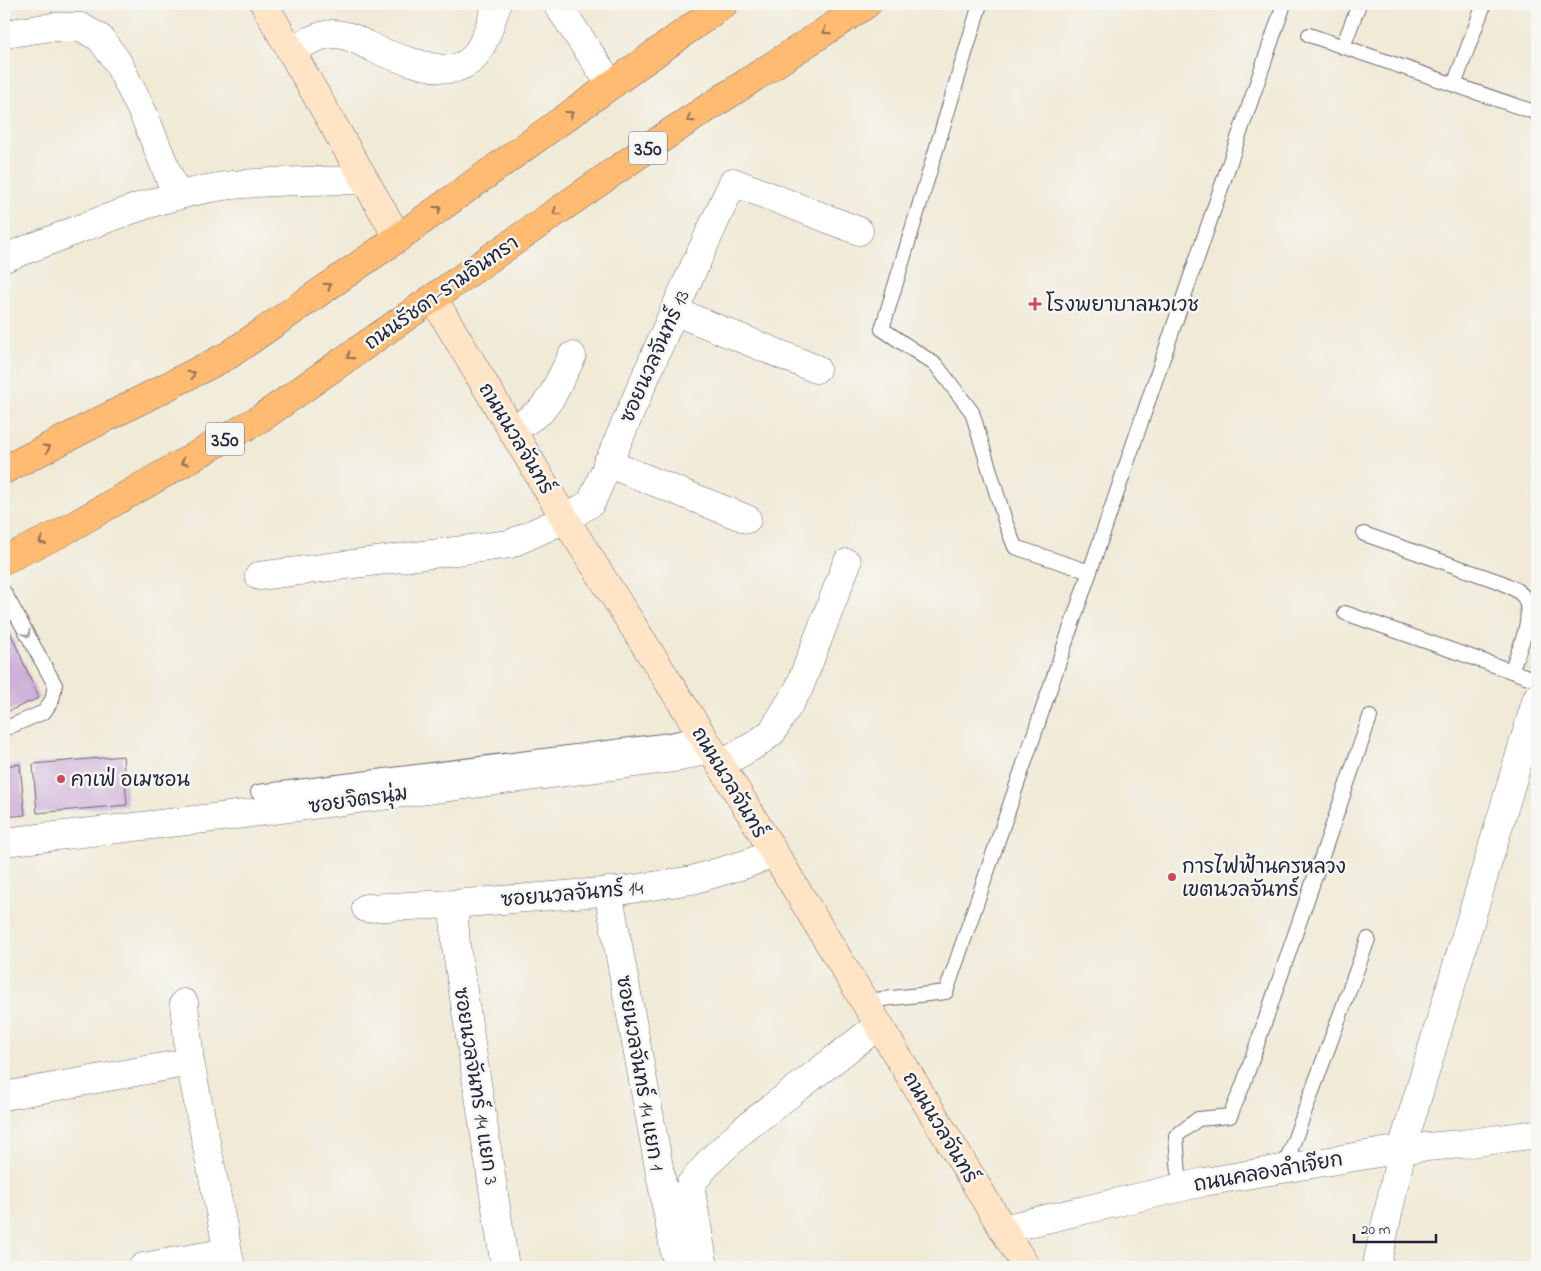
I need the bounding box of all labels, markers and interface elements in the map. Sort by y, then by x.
one-way arrow [822,24,831,34]
one-way arrow [564,111,573,120]
one-way arrow [686,113,695,123]
road number: 350 [629,132,667,164]
one-way arrow [432,206,441,215]
one-way arrow [553,206,562,215]
street label: ถนนรัชดา-รามอินทรา [359,230,526,358]
one-way arrow [322,283,332,292]
street label: ซอยนวลจันทร์ 13 [613,286,699,428]
place label: โรงพยาบาลนวเวช [1046,291,1199,321]
marker: โรงพยาบาลนวเวช [1028,297,1042,311]
one-way arrow [346,350,356,359]
one-way arrow [187,370,196,380]
street label: ถนนนวลจันทร์ [470,377,561,501]
road number: 350 [206,422,244,456]
one-way arrow [42,444,51,454]
one-way arrow [180,456,189,466]
one-way arrow [38,535,47,546]
one-way arrow [21,629,31,638]
street label: ถนนนวลจันทร์ [683,721,774,845]
place label: คาเฟ่ อเมซอน [71,766,190,796]
marker: คาเฟ่ อเมซอน [55,773,67,785]
street label: ซอยจิตรนุ่ม [307,779,410,823]
place label: การไฟฟ้านครหลวง เขตนวลจันทร์ [1182,852,1346,906]
marker: การไฟฟ้านครหลวง เขตนวลจันทร์ [1166,871,1178,883]
street label: ซอยนวลจันทร์ 14 [500,874,645,916]
street label: ซอยนวลจันทร์ 14 แยก 1 [607,973,671,1173]
street label: ซอยนวลจันทร์ 14 แยก 3 [445,985,505,1187]
street label: ถนนนวลจันทร์ [894,1066,985,1190]
street label: ถนนคลองลำเจียก [1191,1145,1345,1201]
scale bar [1354,1211,1436,1243]
text: 20 m [1361,1219,1391,1241]

